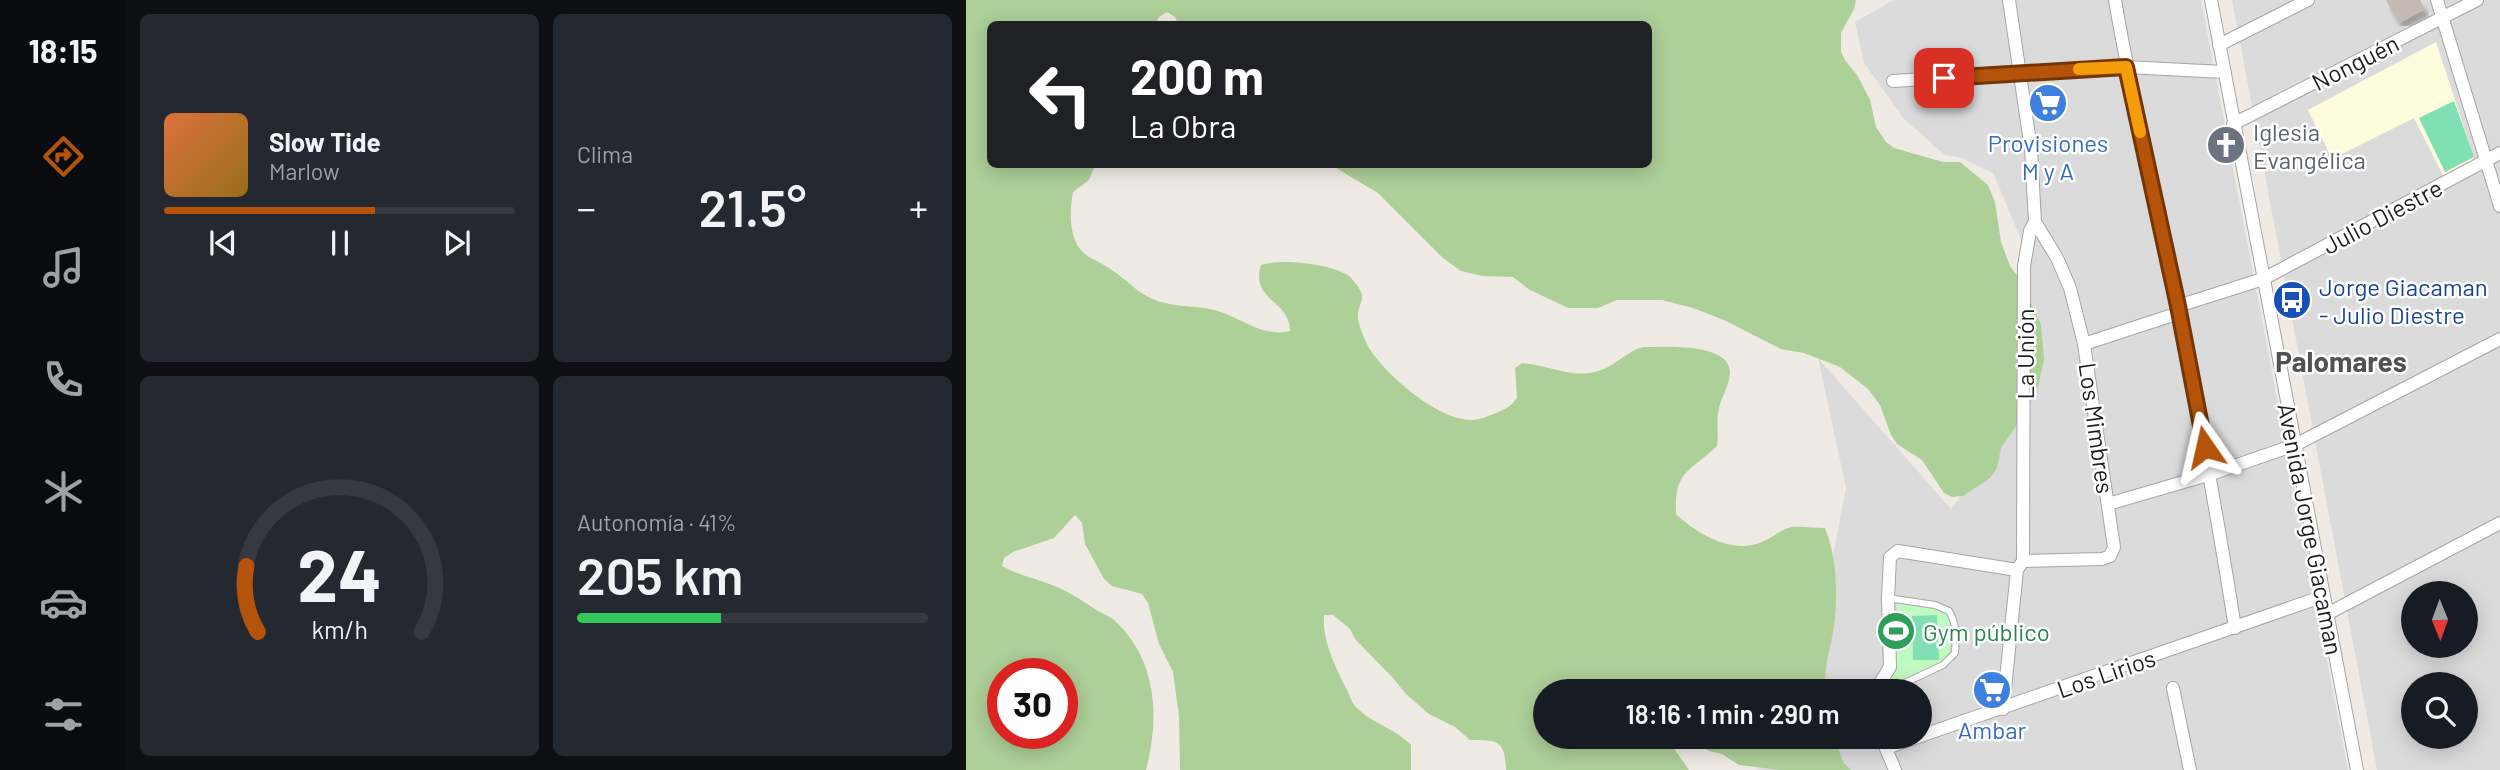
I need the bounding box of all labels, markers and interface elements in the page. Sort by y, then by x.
street label: Nonguén [2307,28,2403,96]
text: 18:15 [29,31,97,69]
text: 200 m [1130,46,1264,105]
pin [1914,48,1974,108]
icon: left [1015,49,1106,140]
icon: arrive [1925,59,1963,97]
supermarket icon: Provisiones M y A [2027,82,2069,124]
text: La Obra [1130,106,1236,144]
place label: Iglesia Evangélica [2253,117,2366,174]
church icon: Iglesia Evangélica [2205,124,2247,166]
text: Slow Tide [269,126,381,157]
place label: Provisiones M y A [1988,128,2108,185]
icon: directions [39,132,88,181]
text: Clima [577,140,633,168]
text: Marlow [269,157,340,185]
street label: Julio Diestre [2317,172,2447,260]
text: 21.5° [699,175,806,237]
text: − [577,184,596,230]
text: + [909,184,928,230]
icon: previous [204,224,242,262]
icon: pause [321,224,359,262]
icon: next [438,224,476,262]
icon: music [39,243,88,292]
place label: Jorge Giacaman - Julio Diestre [2319,272,2488,329]
bus stop icon: Jorge Giacaman - Julio Diestre [2271,279,2313,321]
street label: La Unión [2010,308,2039,400]
district label: Palomares [2275,344,2407,378]
icon: phone [39,355,88,404]
street label: Los Mimbres [2073,361,2121,495]
street label: Avenida Jorge Giacaman [2272,401,2350,657]
position arrow [2168,410,2242,484]
icon: climate [39,467,88,516]
text: Autonomía · 41% [577,508,736,536]
text: 24 [297,529,382,617]
text: 205 km [577,543,743,605]
icon: car [39,578,88,627]
north arrow [2401,581,2478,658]
map controls [2401,581,2478,749]
sports icon: Gym público [1875,610,1917,652]
text: km/h [311,614,368,644]
place label: Gym público [1923,617,2050,646]
street label: Los Lirios [2053,643,2159,703]
speed limit sign: 30 [987,658,1078,749]
supermarket icon: Ambar [1971,669,2013,711]
button: search [2401,672,2478,749]
icon: filters [39,690,88,739]
text: 18:16 · 1 min · 290 m [1625,698,1840,729]
place label: Ambar [1958,715,2027,744]

